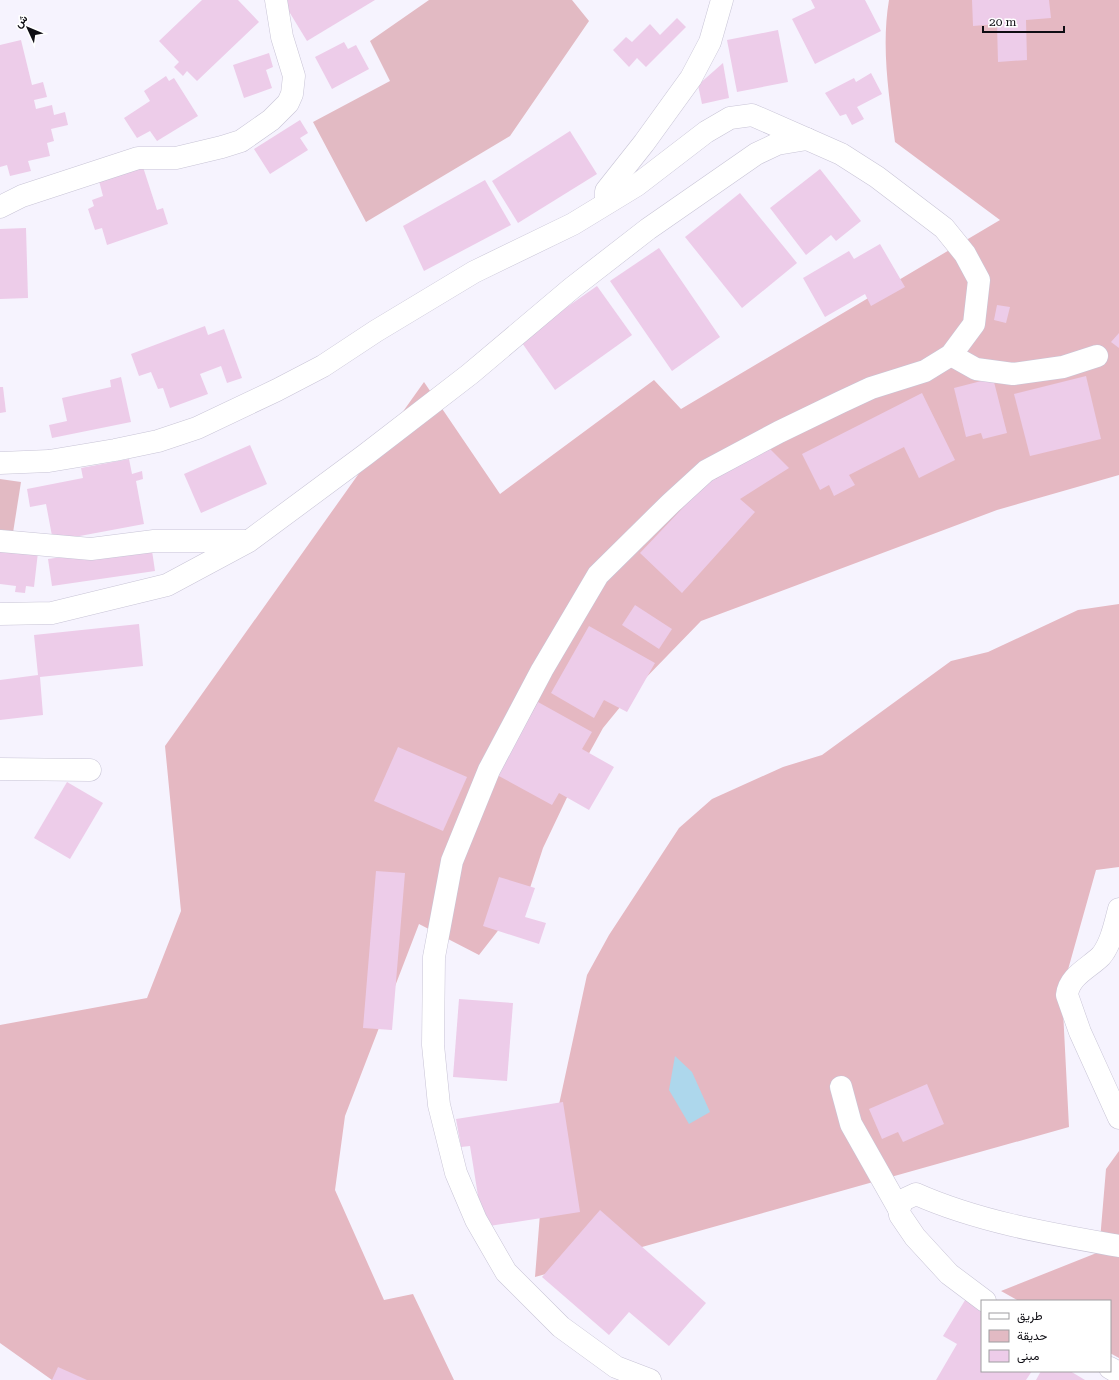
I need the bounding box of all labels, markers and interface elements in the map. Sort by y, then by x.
north arrow [8,8,48,48]
scale bar [983,8,1064,34]
text: ش [12,12,30,31]
text: 20 m [989,15,1016,29]
legend [981,1300,1111,1372]
text: طريق [1017,1309,1043,1324]
text: حديقة [1017,1329,1047,1343]
text: مبنى [1017,1349,1039,1364]

